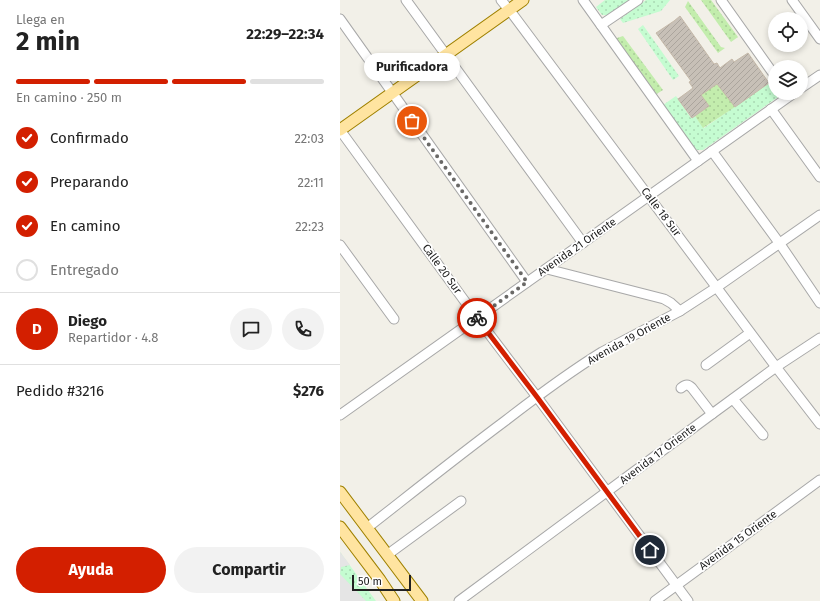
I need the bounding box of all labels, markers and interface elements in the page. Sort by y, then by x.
text: Llega en [16,12,65,27]
map controls [768,12,808,100]
button: locate [768,12,808,52]
text: 22:29–22:34 [246,25,324,43]
text: 2 min [16,26,80,57]
callout: Purificadora [364,53,460,81]
text: Purificadora [376,59,448,74]
button: layers [768,60,808,100]
text: En camino · 250 m [16,90,122,105]
pin [395,104,429,138]
icon: bag [401,110,423,132]
icon: check [16,127,38,149]
text: Confirmado [50,129,129,147]
text: 22:03 [294,131,324,146]
icon: check [16,171,38,193]
text: Preparando [50,173,129,191]
text: 22:11 [297,175,324,190]
street label: Calle 18 Sur [638,185,684,240]
icon: check [16,215,38,237]
street label: Avenida 21 Oriente [535,215,619,279]
text: En camino [50,217,120,235]
text: 22:23 [295,219,324,234]
street label: Calle 20 Sur [420,242,465,297]
text: Entregado [50,261,119,279]
courier [457,298,497,338]
icon: bike [466,307,488,329]
button: chat [230,308,272,350]
button: phone [282,308,324,350]
street label: Avenida 19 Oriente [585,311,673,367]
text: Diego [68,312,107,330]
text: D [32,320,42,338]
text: Repartidor · 4.8 [68,330,158,345]
text: Pedido #3216 [16,382,104,400]
text: $276 [293,382,324,400]
street label: Avenida 17 Oriente [617,421,699,487]
street label: Avenida 15 Oriente [697,507,779,573]
pin [633,533,667,567]
icon: home [639,539,661,561]
button: Ayuda [16,547,166,593]
button: Compartir [174,547,324,593]
scale bar [352,573,411,592]
text: 50 m [358,575,382,588]

